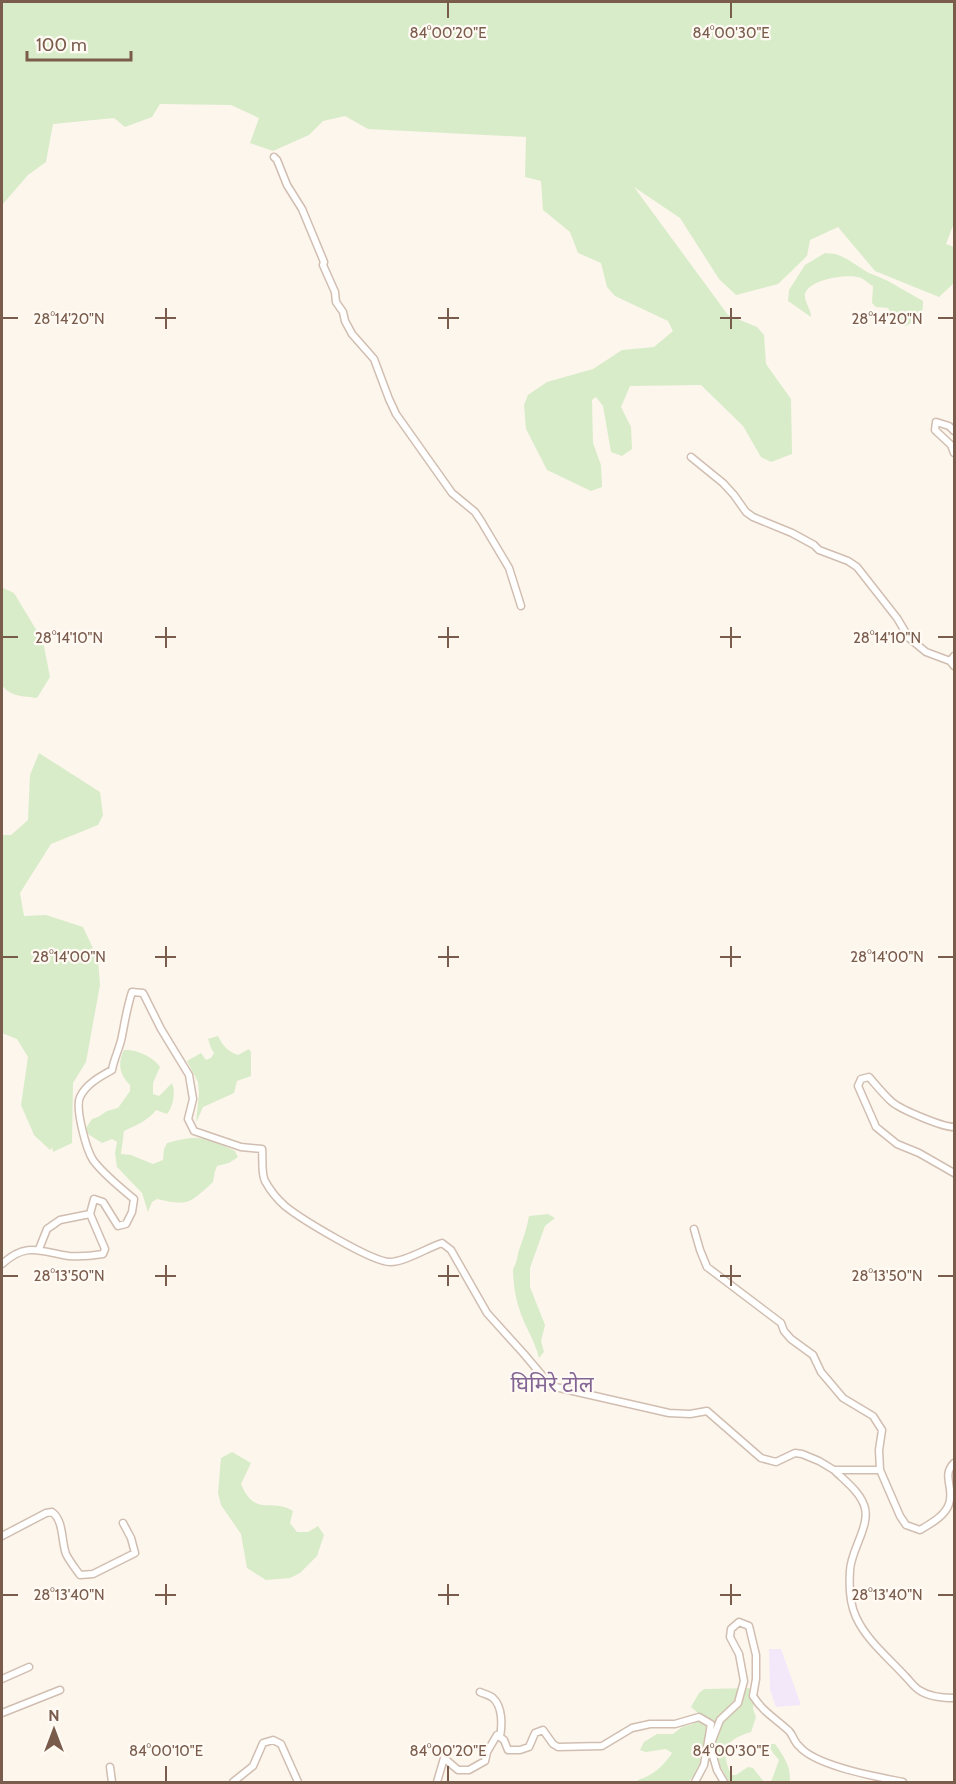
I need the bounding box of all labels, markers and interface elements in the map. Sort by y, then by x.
scale bar [27,24,130,62]
text: 84°00'20"E [410,24,486,42]
text: 84°00'30"E [692,24,770,42]
text: 100 m [36,34,87,56]
text: 28°14'20"N [34,310,105,328]
text: 28°14'20"N [852,310,923,328]
text: 28°14'10"N [35,629,103,647]
text: 28°14'10"N [853,629,921,647]
text: 28°14'00"N [32,948,106,966]
text: 28°14'00"N [850,948,924,966]
text: 28°13'50"N [34,1267,104,1285]
text: 28°13'50"N [852,1267,922,1285]
district label: घिमिरे टोल [510,1371,595,1398]
text: 28°13'40"N [33,1586,105,1604]
text: 28°13'40"N [851,1586,923,1604]
north arrow [24,1700,84,1760]
text: N [48,1706,60,1725]
text: 84°00'10"E [129,1742,203,1760]
text: 84°00'20"E [410,1742,486,1760]
text: 84°00'30"E [692,1742,770,1760]

